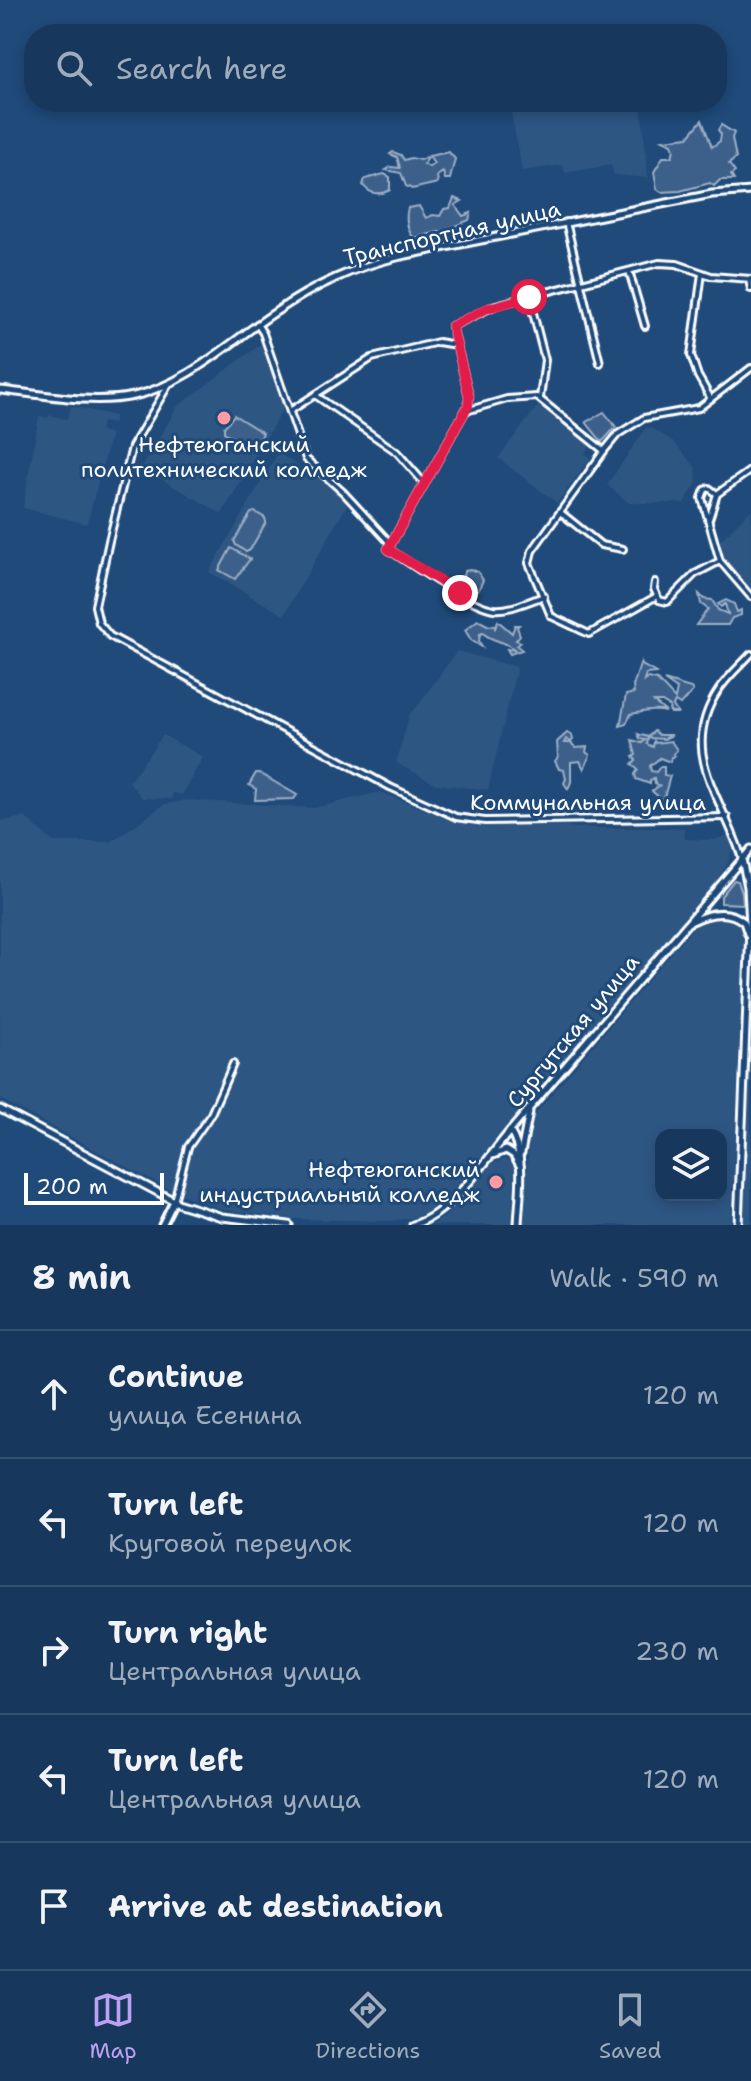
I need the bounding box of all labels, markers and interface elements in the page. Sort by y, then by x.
search box [24,24,727,112]
icon: search [52,46,96,90]
text: Search here [116,48,287,89]
street label: Транспортная улица [340,194,564,272]
route start [511,279,547,315]
marker: Нефтеюганский политехнический колледж [215,409,233,427]
place label: Нефтеюганский политехнический колледж [81,430,368,484]
route end [442,575,478,611]
street label: Коммунальная улица [470,788,706,817]
street label: Сургутская улица [500,948,646,1114]
map controls [655,1129,727,1201]
button: layers [655,1129,727,1201]
place label: Нефтеюганский индустриальный колледж [199,1155,481,1209]
scale bar [24,1169,164,1205]
text: 200 m [36,1172,108,1201]
marker: Нефтеюганский индустриальный колледж [487,1173,505,1191]
text: 8 min [32,1254,131,1300]
text: Walk · 590 m [549,1260,719,1295]
text: Continue [108,1356,244,1397]
icon: ahead [32,1372,76,1416]
text: 120 m [643,1377,719,1412]
text: улица Есенина [108,1397,302,1432]
text: Turn left [108,1484,243,1525]
icon: left [32,1500,76,1544]
text: 120 m [643,1505,719,1540]
text: Круговой переулок [108,1525,352,1560]
text: Turn right [108,1612,267,1653]
icon: right [32,1628,76,1672]
text: 230 m [635,1633,719,1668]
text: Центральная улица [108,1653,361,1688]
text: Turn left [108,1740,243,1781]
icon: left [32,1756,76,1800]
text: 120 m [643,1761,719,1796]
text: Центральная улица [108,1781,361,1816]
icon: arrive [32,1884,76,1928]
text: Arrive at destination [108,1886,443,1927]
tab: Map [89,1988,137,2065]
tab: Directions [315,1988,420,2065]
tab: Saved [599,1988,662,2065]

